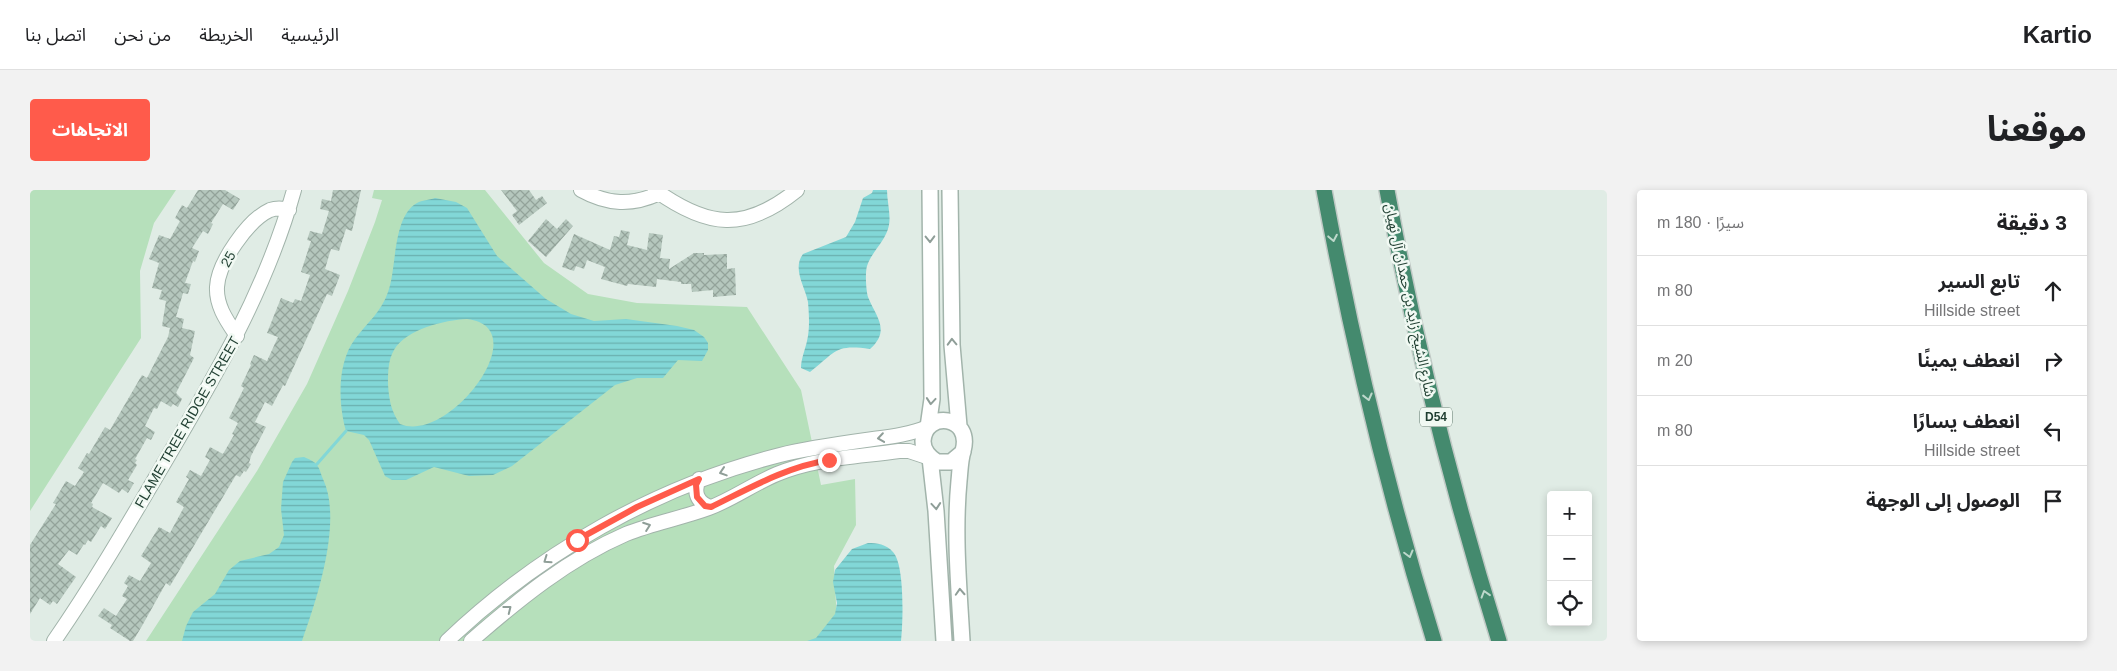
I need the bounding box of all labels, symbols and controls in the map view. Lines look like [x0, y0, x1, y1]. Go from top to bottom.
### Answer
text: Kartio [2023, 21, 2092, 48]
text: اتصل بنا [25, 25, 86, 45]
text: من نحن [114, 25, 171, 45]
text: الخريطة [199, 25, 253, 45]
text: الرئيسية [281, 25, 339, 45]
button: الاتجاهات [30, 99, 150, 161]
text: موقعنا [1987, 109, 2087, 148]
street label: شارع الشيخ زايد بن حمدان آل نهيان [1379, 202, 1438, 399]
text: 3 دقيقة [1997, 211, 2067, 234]
text: سيرًا · 180 m [1657, 214, 1744, 231]
one-way arrow [1327, 233, 1338, 242]
one-way arrow [925, 235, 935, 243]
street label: 25 [217, 248, 239, 270]
text: تابع السير [1938, 271, 2020, 292]
icon: ahead [2039, 277, 2067, 305]
text: 80 m [1657, 282, 1693, 299]
text: Hillside street [1924, 302, 2020, 319]
street label: FLAME TREE RIDGE STREET [131, 333, 243, 510]
one-way arrow [947, 338, 957, 346]
icon: right [2039, 347, 2067, 375]
text: انعطف يمينًا [1918, 350, 2020, 371]
text: 20 m [1657, 352, 1693, 369]
one-way arrow [1362, 392, 1373, 401]
one-way arrow [926, 397, 937, 405]
road number: D54 [1420, 408, 1452, 426]
text: انعطف يسارًا [1913, 411, 2020, 432]
icon: left [2039, 417, 2067, 445]
text: 80 m [1657, 422, 1693, 439]
one-way arrow [877, 432, 885, 443]
text: Hillside street [1924, 442, 2020, 459]
route end [818, 449, 841, 472]
one-way arrow [719, 466, 727, 476]
icon: arrive [2039, 487, 2067, 515]
text: الوصول إلى الوجهة [1866, 490, 2020, 511]
map controls [1547, 491, 1592, 626]
button: + [1547, 491, 1592, 536]
one-way arrow [930, 502, 941, 510]
one-way arrow [642, 522, 650, 532]
route start [566, 529, 589, 552]
button: − [1547, 536, 1592, 581]
one-way arrow [1403, 549, 1413, 557]
one-way arrow [543, 554, 552, 563]
button: locate [1547, 581, 1592, 626]
one-way arrow [954, 588, 965, 596]
one-way arrow [1480, 591, 1490, 599]
one-way arrow [502, 607, 511, 615]

